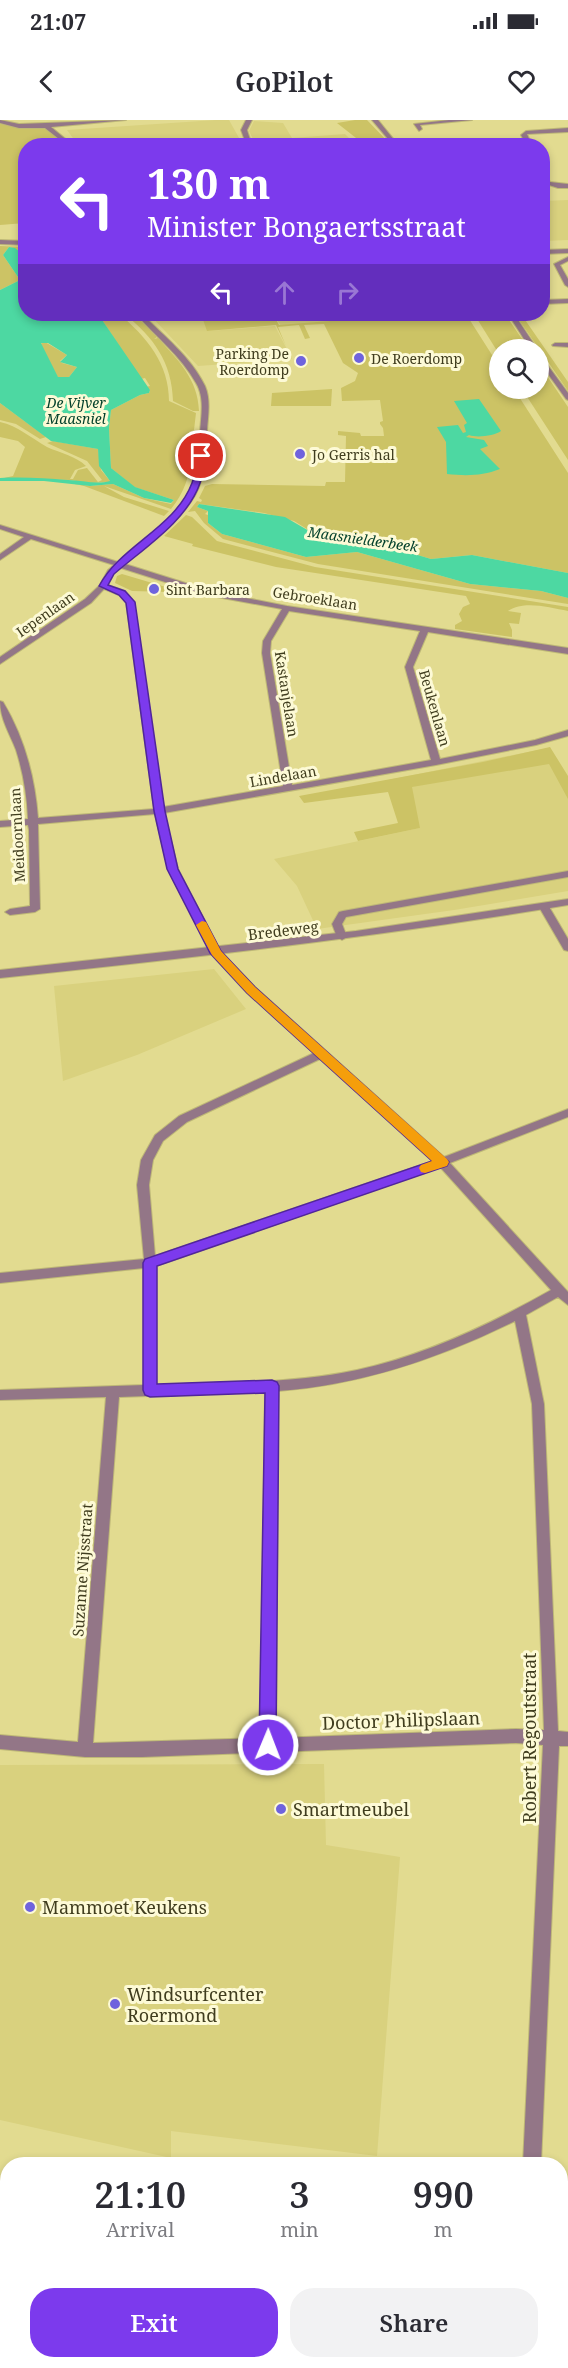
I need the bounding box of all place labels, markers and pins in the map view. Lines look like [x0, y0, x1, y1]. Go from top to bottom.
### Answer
place label: Parking De Roerdomp [216, 344, 289, 379]
place label: De Roerdomp [371, 349, 462, 368]
marker: De Roerdomp [352, 351, 366, 365]
marker: Parking De Roerdomp [294, 354, 308, 368]
pin [175, 430, 226, 481]
place label: Jo Gerris hal [311, 445, 396, 464]
marker: Jo Gerris hal [293, 447, 307, 461]
place label: Sint Barbara [166, 580, 250, 599]
marker: Sint Barbara [147, 582, 161, 596]
place label: Smartmeubel [293, 1797, 410, 1821]
marker: Smartmeubel [274, 1802, 288, 1816]
place label: Mammoet Keukens [42, 1895, 207, 1919]
marker: Mammoet Keukens [23, 1900, 37, 1914]
place label: Windsurfcenter Roermond [127, 1982, 264, 2027]
marker: Windsurfcenter Roermond [108, 1997, 122, 2011]

